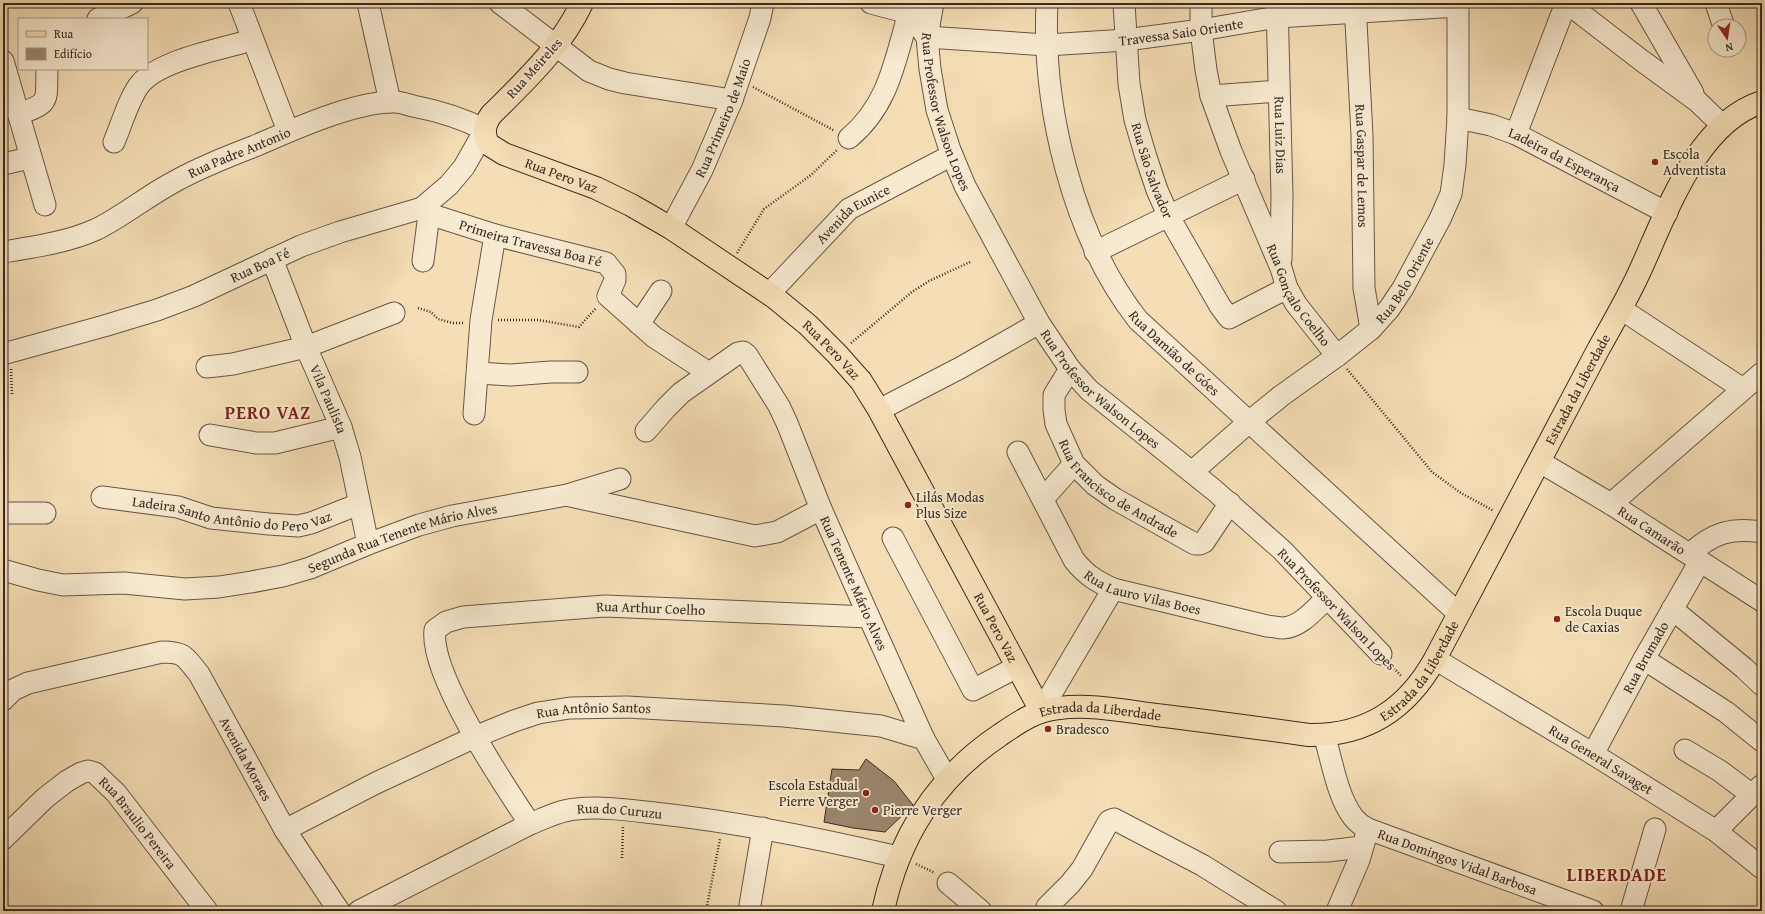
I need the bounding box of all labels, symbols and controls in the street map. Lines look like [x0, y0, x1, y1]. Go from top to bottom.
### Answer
street label: Travessa Saio Oriente [1118, 13, 1245, 50]
legend [18, 18, 148, 70]
north arrow [1707, 18, 1747, 58]
text: Rua [54, 25, 73, 42]
street label: Rua Professor Walson Lopes [916, 31, 976, 194]
street label: Rua Meireles [501, 33, 567, 103]
text: N [1723, 39, 1735, 57]
text: Edifício [54, 45, 92, 62]
street label: Rua Primeiro de Maio [690, 56, 756, 181]
street label: Rua Luiz Dias [1269, 96, 1291, 174]
street label: Rua Gaspar de Lemos [1350, 104, 1373, 228]
street label: Rua São Salvador [1126, 120, 1178, 222]
street label: Rua Padre Antonio [184, 122, 294, 183]
street label: Ladeira da Esperança [1506, 122, 1624, 197]
place label: Escola Adventista [1663, 144, 1726, 180]
street label: Rua Pero Vaz [522, 153, 601, 198]
marker: Escola Adventista [1650, 157, 1660, 167]
street label: Avenida Eunice [811, 179, 894, 248]
street label: Primeira Travessa Boa Fé [457, 214, 604, 272]
street label: Rua Belo Oriente [1371, 233, 1439, 328]
street label: Rua Gonçalo Coelho [1262, 241, 1336, 350]
street label: Rua Boa Fé [227, 242, 293, 287]
street label: Rua Damião de Góes [1124, 306, 1224, 400]
street label: Rua Pero Vaz [798, 315, 865, 384]
street label: Rua Professor Walson Lopes [1036, 325, 1165, 453]
street label: Estrada da Liberdade [1540, 330, 1615, 448]
street label: Vila Paulista [305, 361, 352, 436]
district label: PERO VAZ [225, 399, 311, 426]
street label: Rua Francisco de Andrade [1054, 436, 1182, 543]
place label: Lilás Modas Plus Size [916, 487, 984, 523]
street label: Ladeira Santo Antônio do Pero Vaz [131, 491, 334, 536]
street label: Segunda Rua Tenente Mário Alves [305, 498, 499, 578]
marker: Lilás Modas Plus Size [903, 500, 913, 510]
street label: Rua Camarão [1614, 501, 1690, 559]
street label: Rua Tenente Mário Alves [815, 513, 893, 654]
street label: Rua Professor Walson Lopes [1273, 543, 1401, 675]
street label: Rua Lauro Vilas Boes [1080, 565, 1203, 620]
street label: Rua Pero Vaz [969, 589, 1023, 666]
street label: Rua Arthur Coelho [595, 596, 706, 620]
place label: Escola Duque de Caxias [1565, 601, 1643, 637]
marker: Escola Duque de Caxias [1552, 614, 1562, 624]
street label: Estrada da Liberdade [1376, 617, 1464, 726]
street label: Rua Brumado [1617, 618, 1673, 697]
street label: Rua Antônio Santos [535, 697, 652, 723]
street label: Estrada da Liberdade [1037, 697, 1163, 726]
street label: Avenida Moraes [215, 713, 277, 805]
place label: Bradesco [1056, 719, 1109, 739]
street label: Rua General Savaget [1545, 720, 1657, 799]
marker: Bradesco [1043, 724, 1053, 734]
street label: Rua Braulio Pereira [95, 772, 181, 874]
place label: Escola Estadual Pierre Verger [769, 775, 858, 811]
marker: Escola Estadual Pierre Verger [861, 788, 871, 798]
street label: Rua do Curuzu [576, 798, 664, 824]
place label: Pierre Verger [883, 800, 962, 820]
marker: Pierre Verger [870, 805, 880, 815]
street label: Rua Domingos Vidal Barbosa [1375, 823, 1540, 900]
district label: LIBERDADE [1567, 861, 1667, 888]

